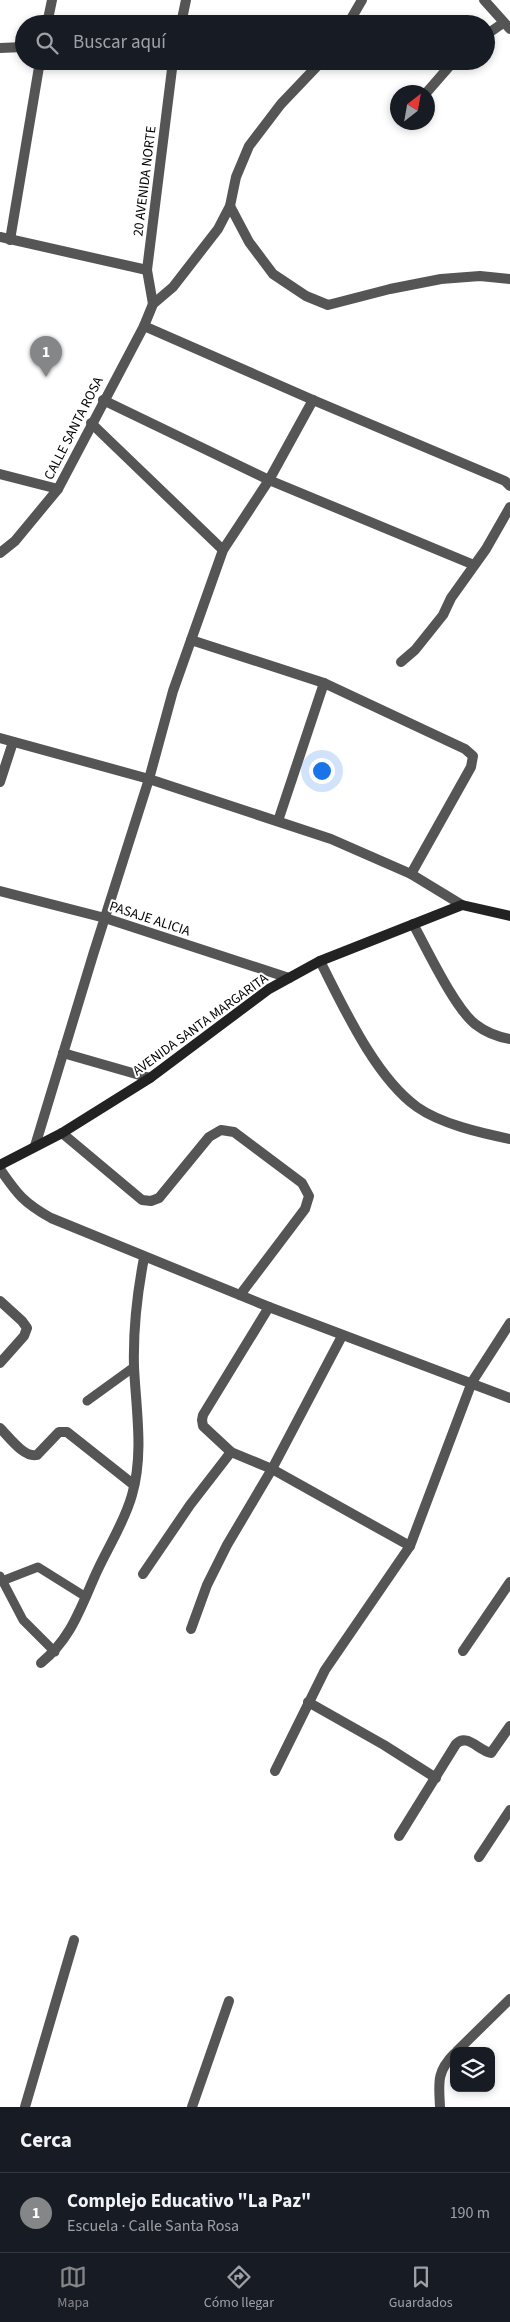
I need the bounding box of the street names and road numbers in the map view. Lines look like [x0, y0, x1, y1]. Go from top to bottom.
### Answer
street label: 20 AVENIDA NORTE [128, 125, 162, 238]
street label: CALLE SANTA ROSA [39, 373, 109, 483]
street label: PASAJE ALICIA [107, 896, 193, 942]
street label: AVENIDA SANTA MARGARITA [129, 969, 273, 1081]

